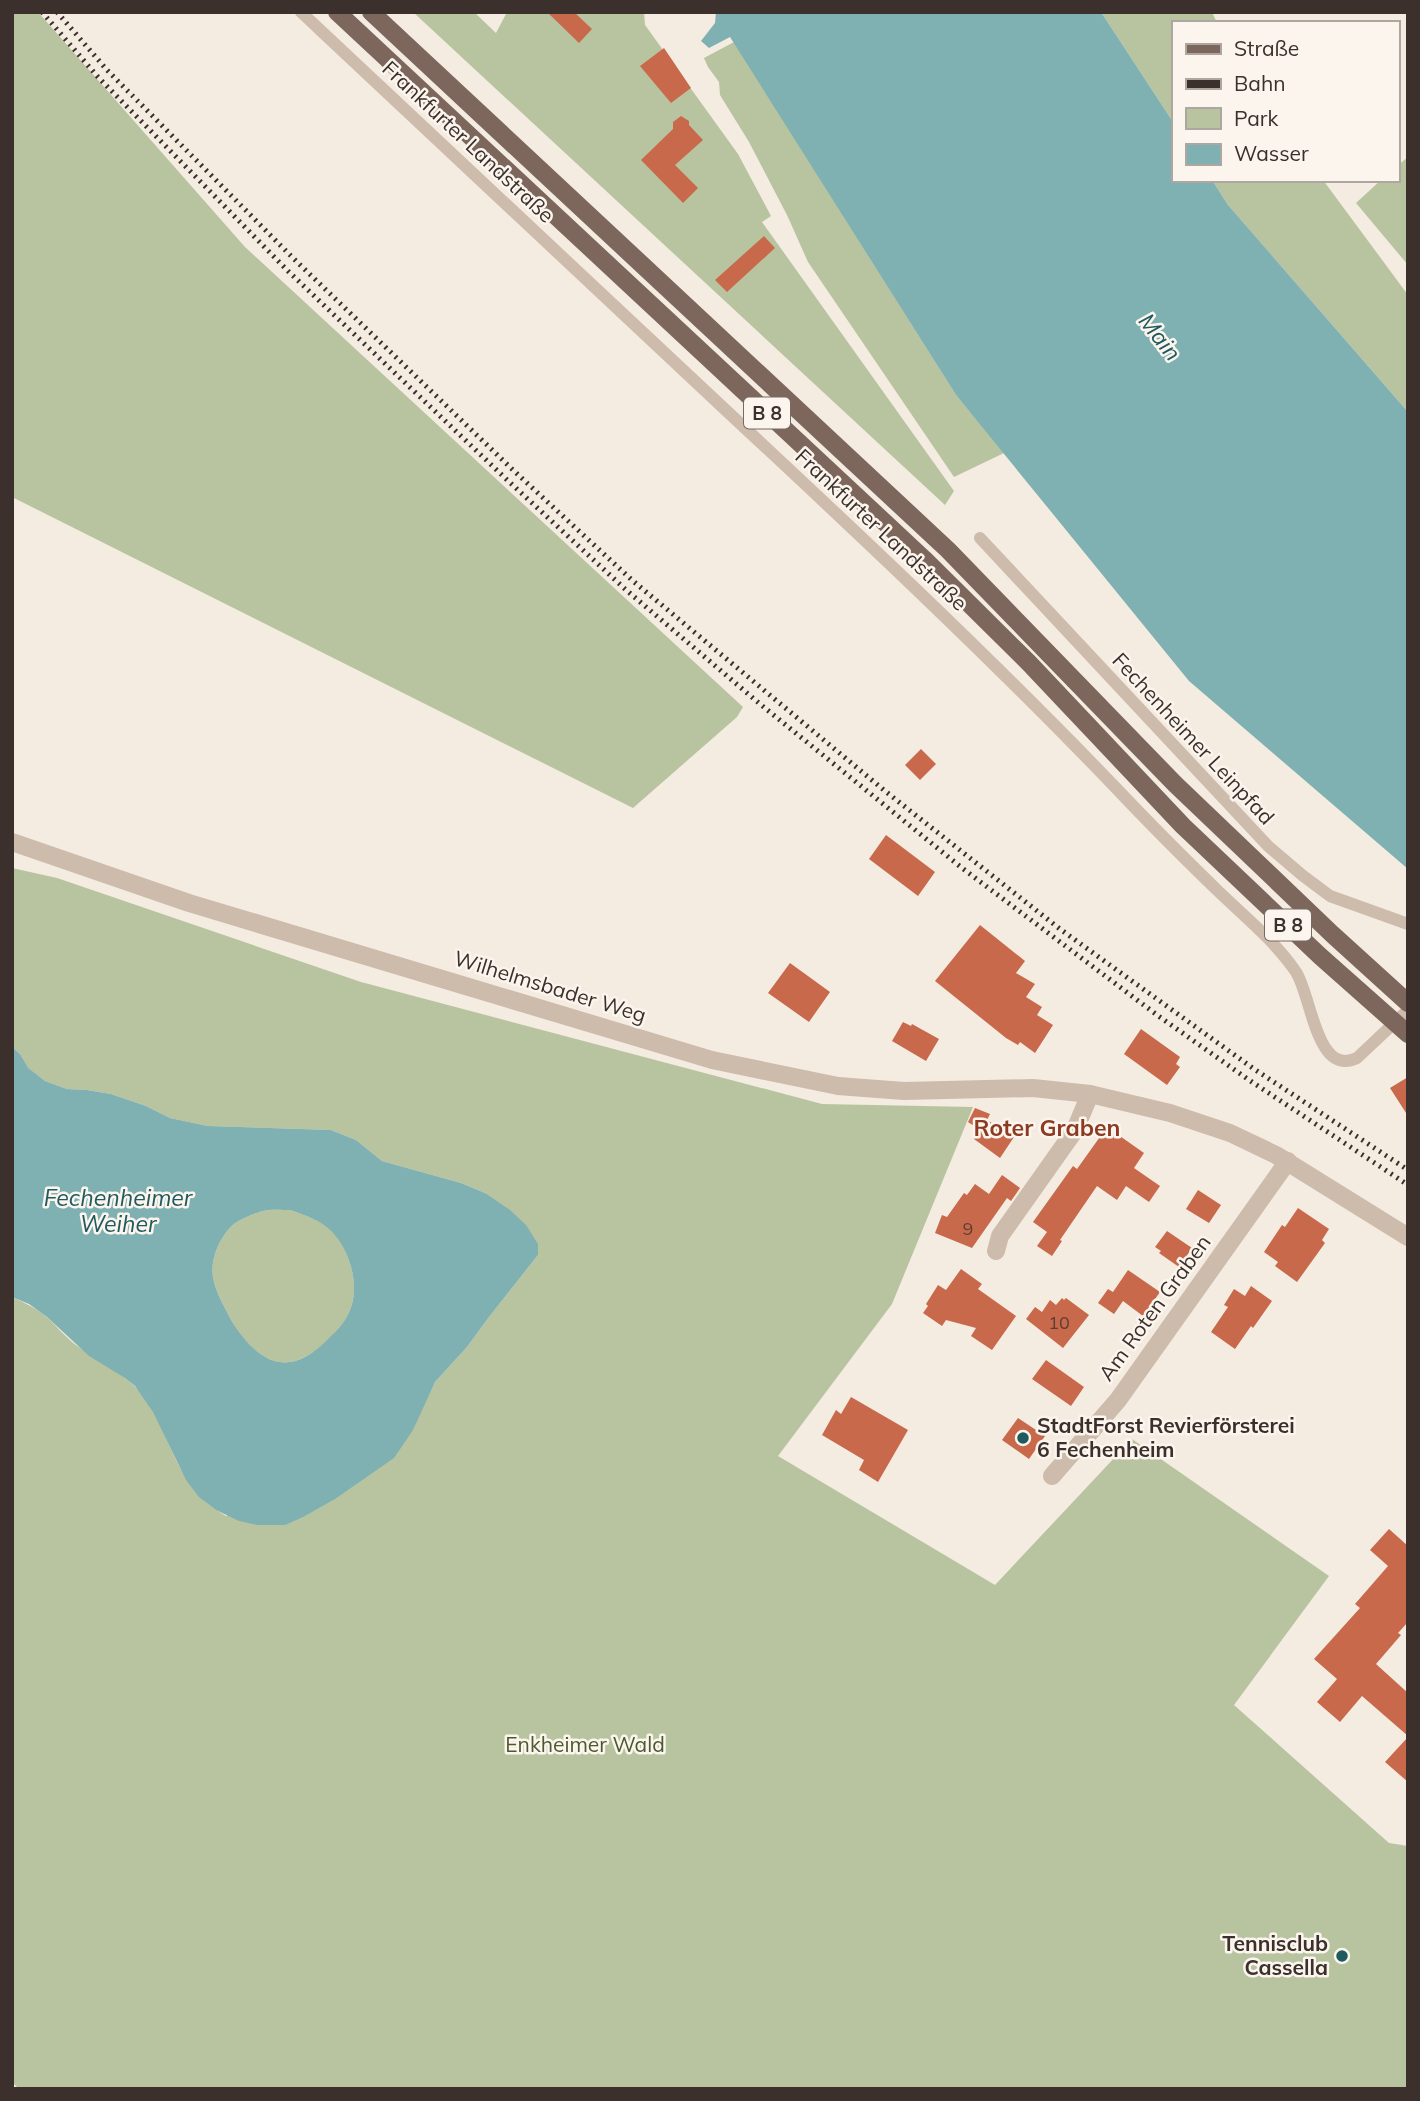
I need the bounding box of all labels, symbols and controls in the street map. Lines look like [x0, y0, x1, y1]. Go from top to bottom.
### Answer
legend [1172, 21, 1399, 182]
text: Straße [1234, 35, 1299, 61]
street label: Frankfurter Landstraße [377, 55, 560, 228]
text: Bahn [1234, 70, 1286, 96]
text: Park [1234, 105, 1278, 131]
text: Wasser [1234, 140, 1309, 166]
water label: Main [1133, 307, 1188, 366]
road number: B 8 [744, 398, 790, 428]
street label: Frankfurter Landstraße [790, 443, 973, 616]
street label: Fechenheimer Leinpfad [1107, 647, 1280, 830]
road number: B 8 [1265, 909, 1311, 940]
street label: Wilhelmsbader Weg [451, 944, 649, 1028]
district label: Roter Graben [974, 1113, 1120, 1142]
water label: Fechenheimer Weiher [44, 1183, 194, 1238]
house number: 9 [963, 1217, 973, 1240]
street label: Am Roten Graben [1093, 1229, 1216, 1385]
house number: 10 [1048, 1311, 1070, 1334]
place label: StadtForst Revierförsterei 6 Fechenheim [1037, 1412, 1295, 1462]
marker: StadtForst Revierförsterei 6 Fechenheim [1015, 1430, 1031, 1446]
park label: Enkheimer Wald [505, 1731, 665, 1757]
place label: Tennisclub Cassella [1222, 1930, 1328, 1980]
marker: Tennisclub Cassella [1334, 1948, 1350, 1964]

